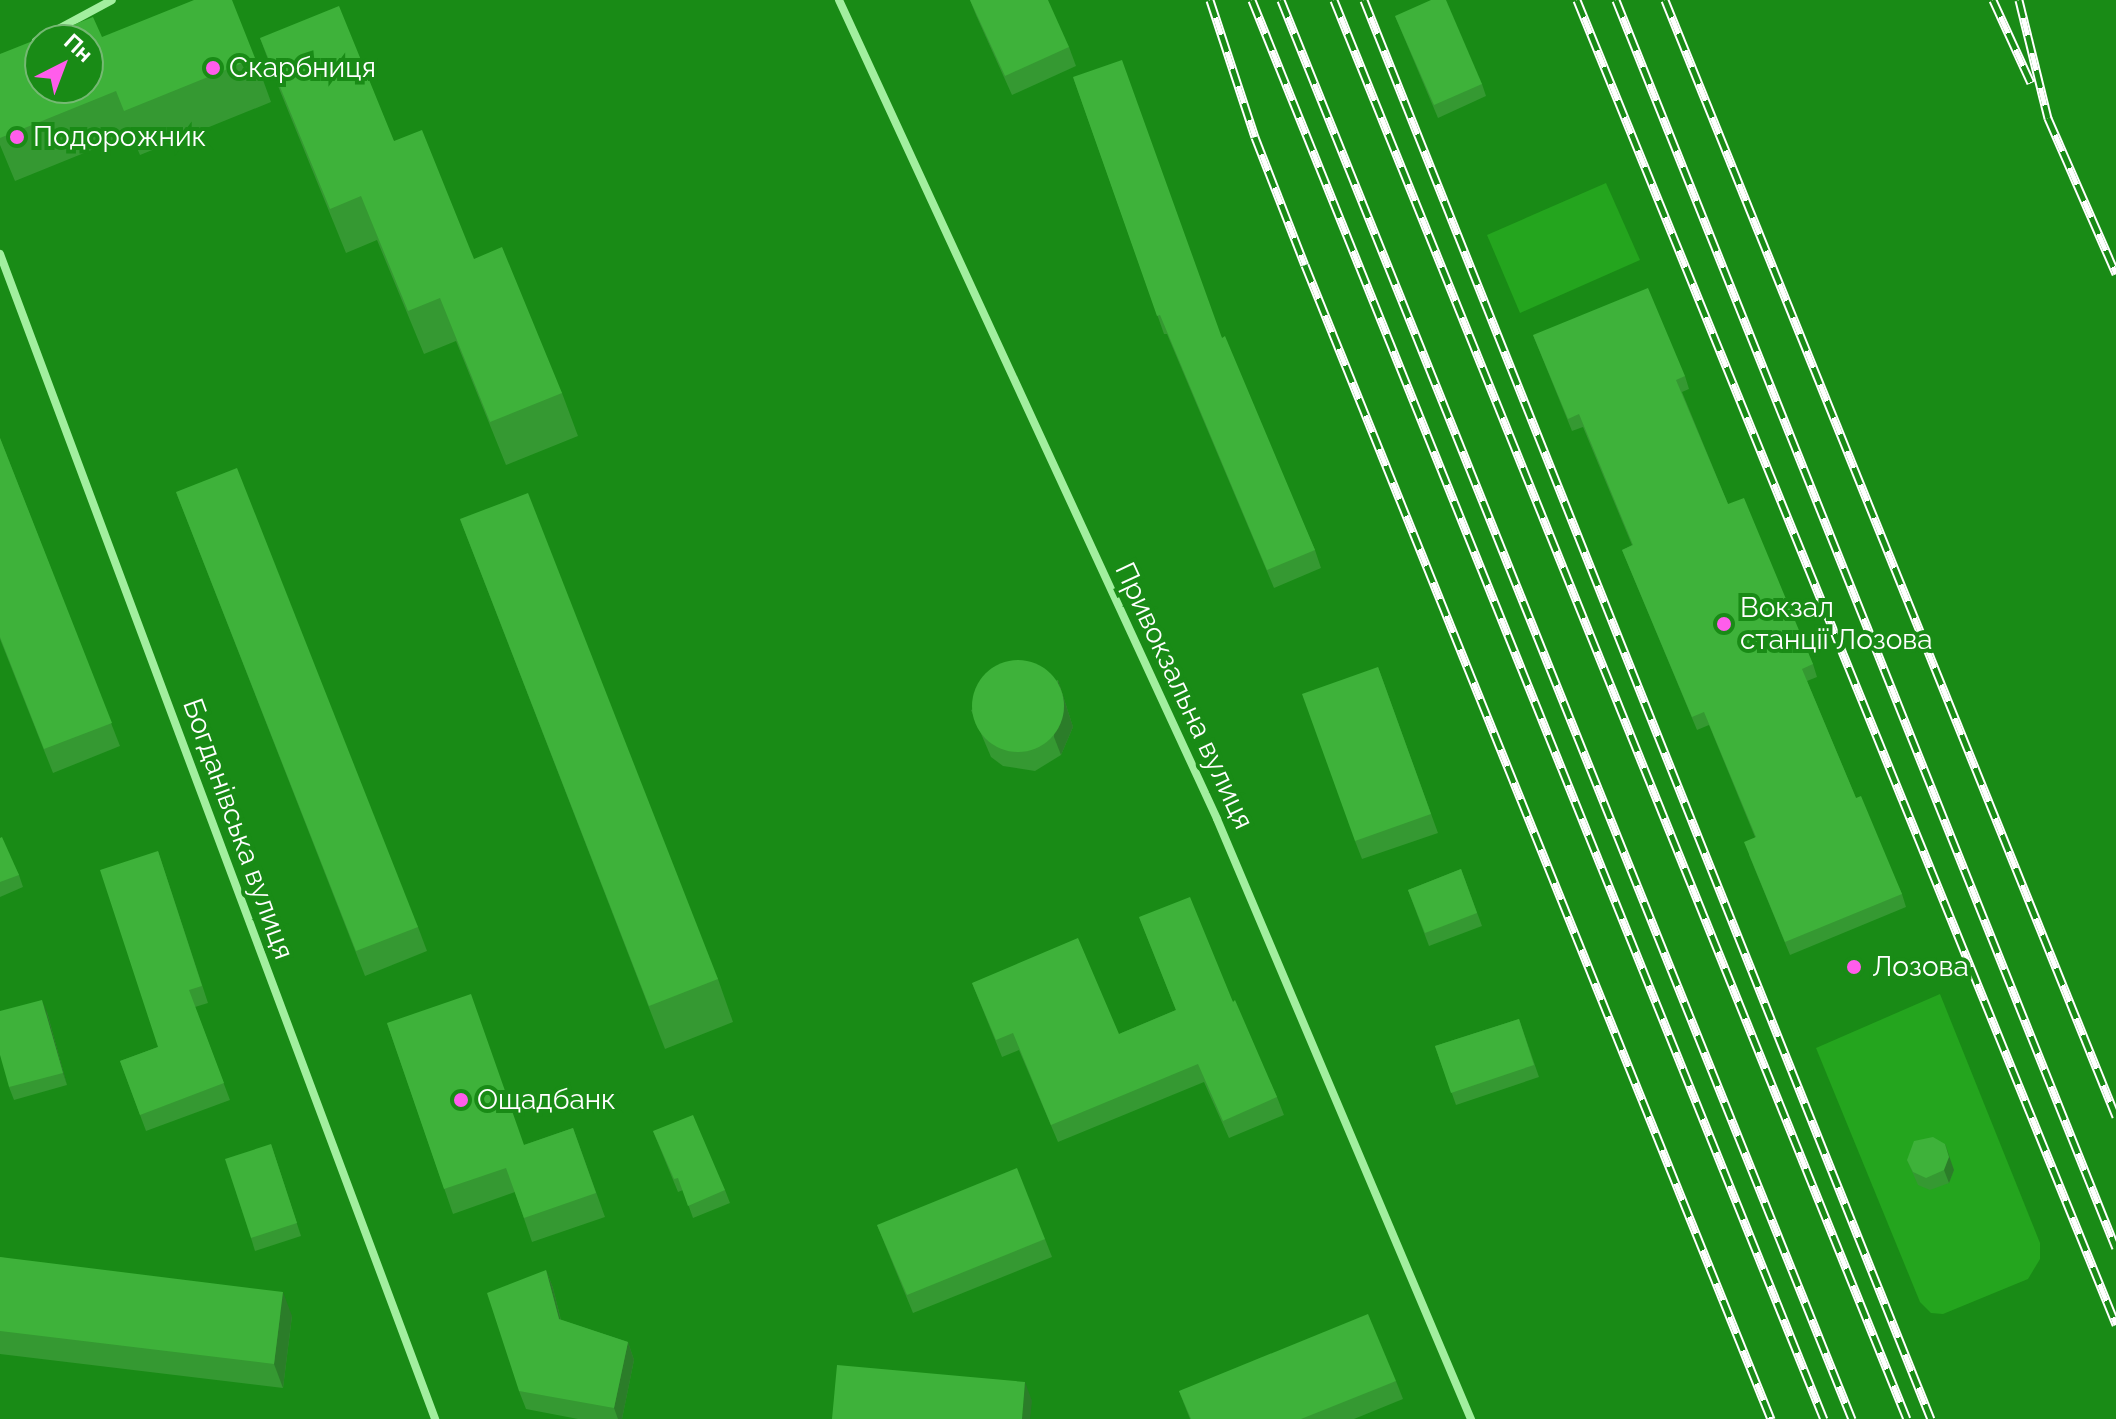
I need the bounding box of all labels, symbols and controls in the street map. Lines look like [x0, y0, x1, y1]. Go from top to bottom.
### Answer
north arrow [24, 24, 104, 104]
text: Пн [59, 28, 98, 67]
place label: Скарбниця [229, 51, 376, 85]
marker: Скарбниця [204, 59, 222, 77]
place label: Подорожник [33, 120, 206, 154]
marker: Подорожник [8, 128, 26, 146]
street label: Привокзальна вулиця [1107, 557, 1261, 835]
place label: Вокзал станції Лозова [1740, 591, 1933, 657]
marker: Вокзал станції Лозова [1715, 615, 1733, 633]
street label: Богданівська вулиця [175, 694, 301, 964]
place label: Лозова [1872, 950, 1969, 984]
marker: Лозова [1843, 956, 1865, 978]
place label: Ощадбанк [477, 1083, 616, 1117]
marker: Ощадбанк [452, 1091, 470, 1109]

